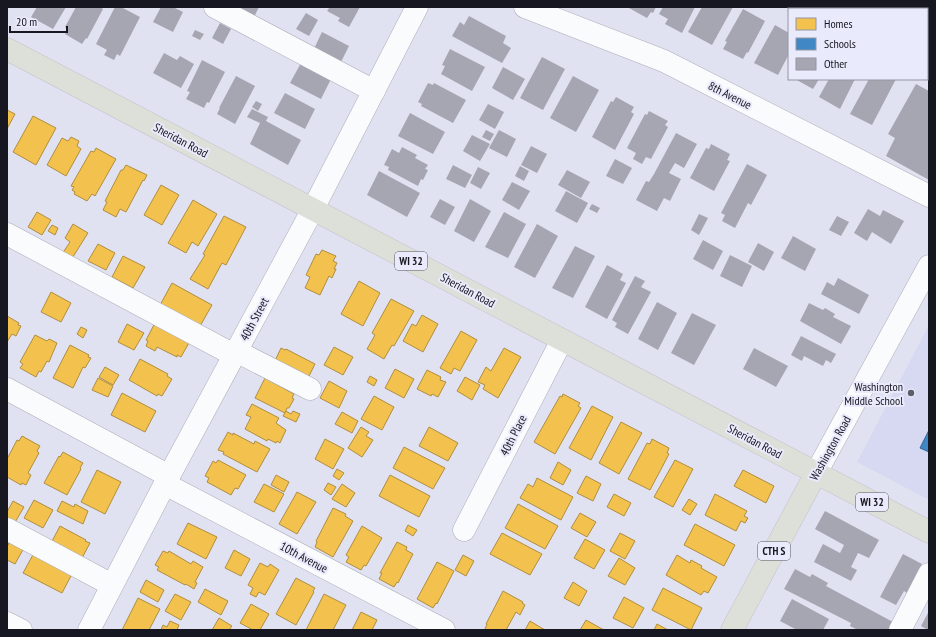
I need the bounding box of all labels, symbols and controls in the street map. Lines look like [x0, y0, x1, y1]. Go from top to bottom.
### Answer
scale bar [10, 8, 67, 34]
legend [788, 8, 928, 80]
text: 20 m [16, 14, 37, 29]
text: Homes [824, 16, 852, 31]
text: Schools [824, 36, 856, 51]
text: Other [824, 56, 848, 71]
street label: 8th Avenue [706, 78, 754, 112]
street label: Sheridan Road [151, 119, 211, 161]
road number: WI 32 [395, 252, 427, 270]
street label: Sheridan Road [438, 269, 498, 311]
street label: 40th Street [236, 294, 272, 343]
place label: Washington Middle School [844, 379, 903, 408]
marker: Washington Middle School [906, 388, 916, 398]
street label: 40th Place [496, 412, 530, 458]
street label: Washington Road [806, 413, 854, 483]
street label: Sheridan Road [725, 420, 785, 462]
road number: WI 32 [856, 493, 888, 511]
street label: 10th Avenue [278, 538, 330, 576]
road number: CTH S [758, 542, 790, 560]

